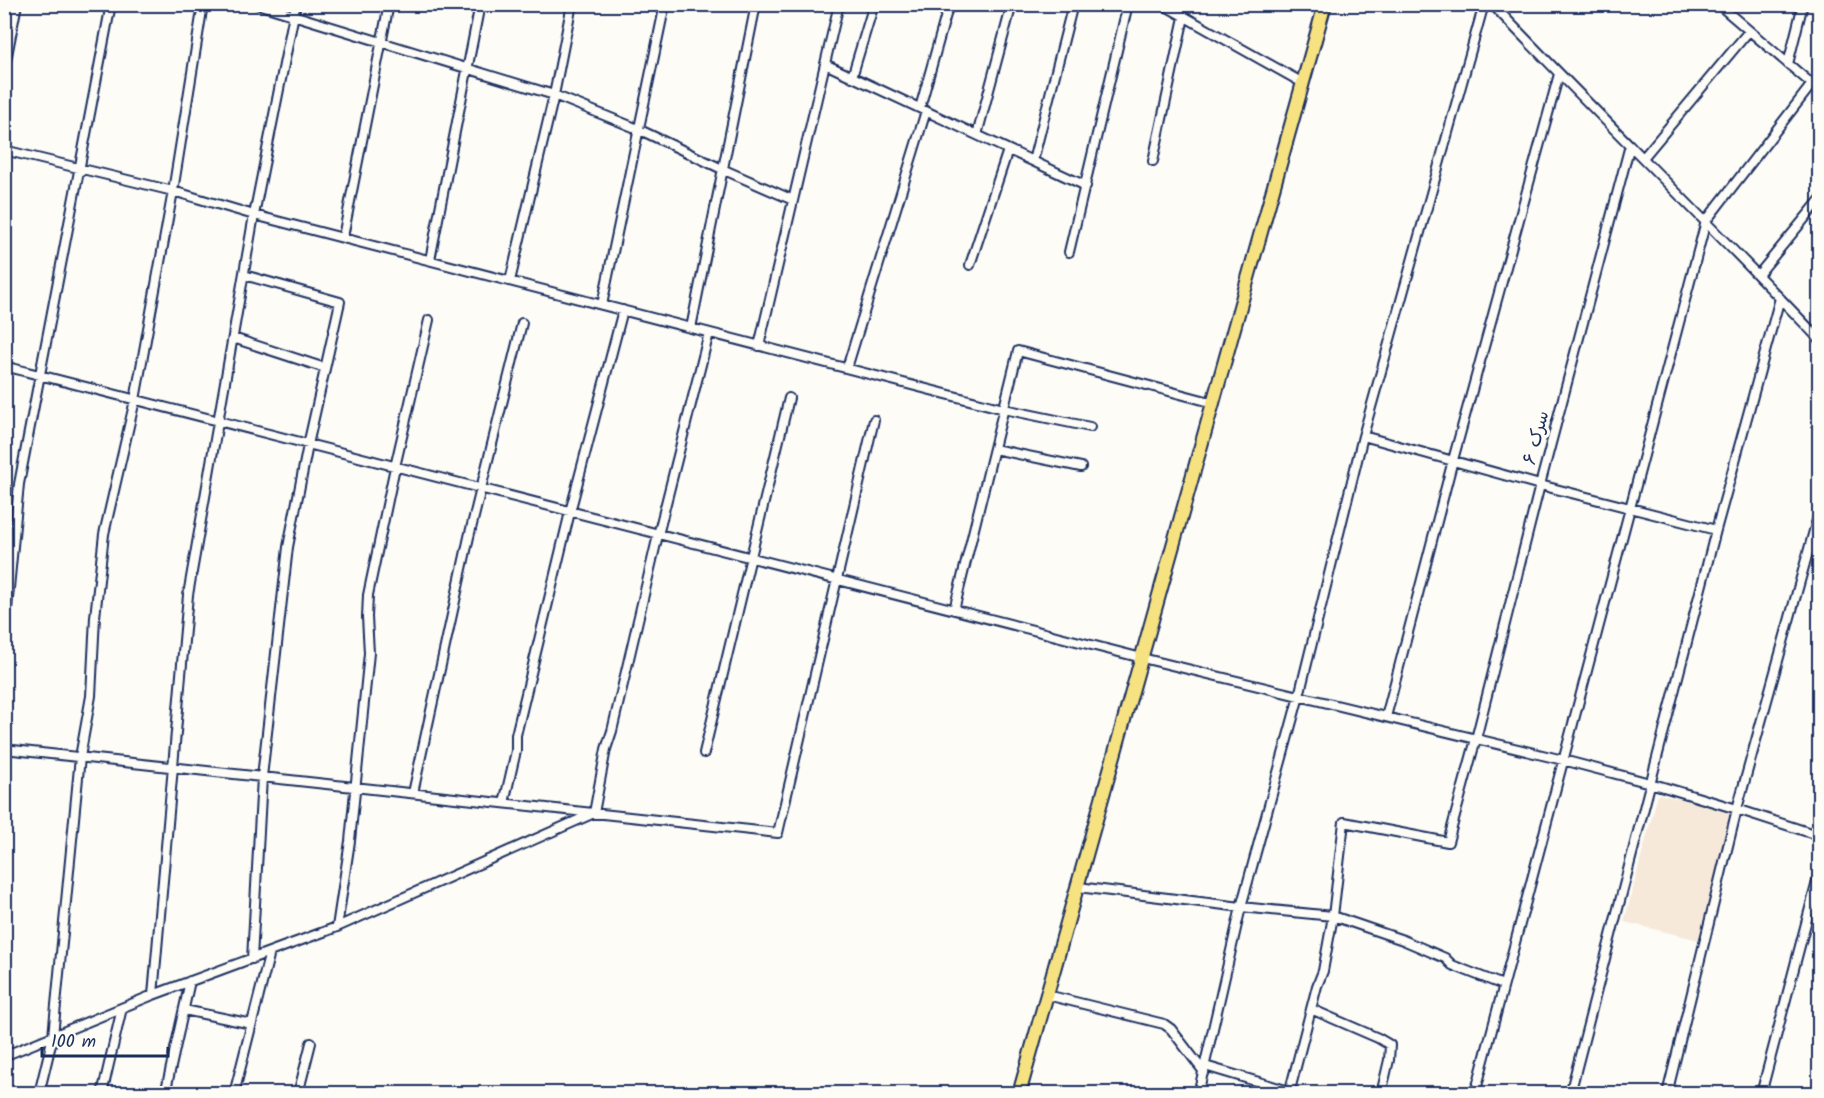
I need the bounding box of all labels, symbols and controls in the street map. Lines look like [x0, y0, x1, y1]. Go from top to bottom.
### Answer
street label: سرک ۶ [1516, 408, 1558, 468]
scale bar [42, 1020, 168, 1058]
text: 100 m [51, 1028, 96, 1057]

